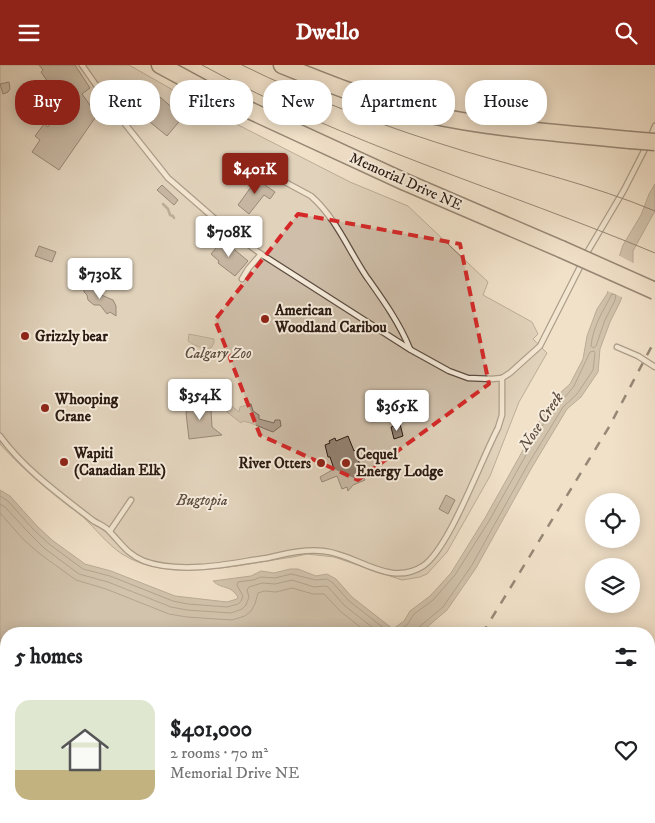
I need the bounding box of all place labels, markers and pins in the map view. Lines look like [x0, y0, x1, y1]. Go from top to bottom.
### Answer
pin: $401K [220, 153, 290, 195]
pin: $708K [194, 215, 264, 258]
pin: $730K [65, 257, 135, 300]
place label: American Woodland Caribou [274, 301, 388, 337]
marker: American Woodland Caribou [259, 313, 271, 325]
place label: Grizzly bear [35, 327, 108, 346]
marker: Grizzly bear [19, 330, 31, 342]
pin: $354K [165, 379, 235, 421]
pin: $365K [362, 389, 432, 432]
place label: Whooping Crane [54, 390, 119, 426]
marker: Whooping Crane [39, 402, 51, 414]
place label: Wapiti (Canadian Elk) [73, 444, 166, 480]
place label: Cequel Energy Lodge [356, 445, 444, 481]
place label: River Otters [239, 454, 311, 473]
marker: Wapiti (Canadian Elk) [58, 456, 70, 468]
marker: River Otters [315, 457, 327, 469]
marker: Cequel Energy Lodge [340, 457, 352, 469]

